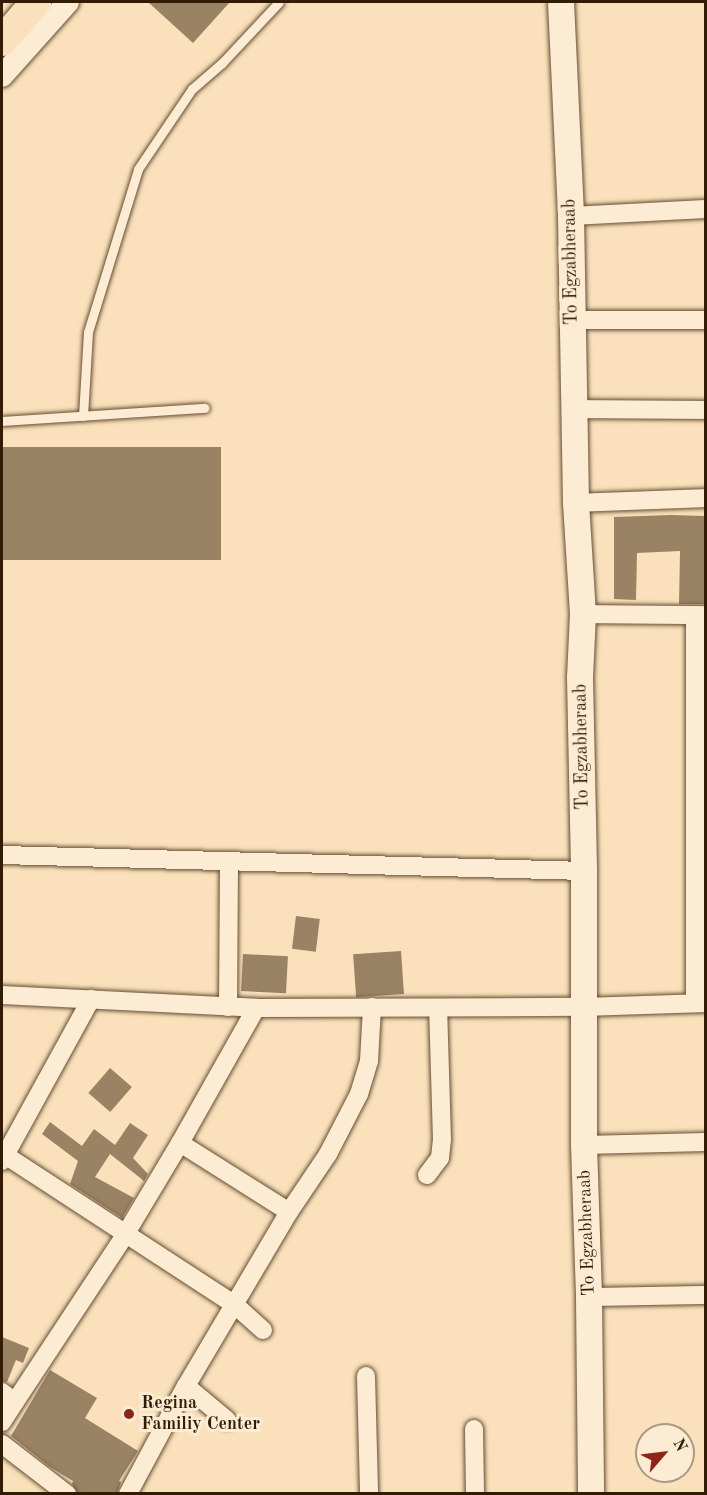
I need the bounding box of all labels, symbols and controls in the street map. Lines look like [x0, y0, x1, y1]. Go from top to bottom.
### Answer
street label: To Egzabheraab [559, 199, 583, 325]
street label: To Egzabheraab [570, 684, 594, 810]
street label: To Egzabheraab [574, 1170, 600, 1296]
place label: Regina Familiy Center [141, 1393, 260, 1436]
marker: Regina Familiy Center [122, 1407, 136, 1421]
north arrow [635, 1423, 695, 1483]
text: N [669, 1436, 689, 1455]

